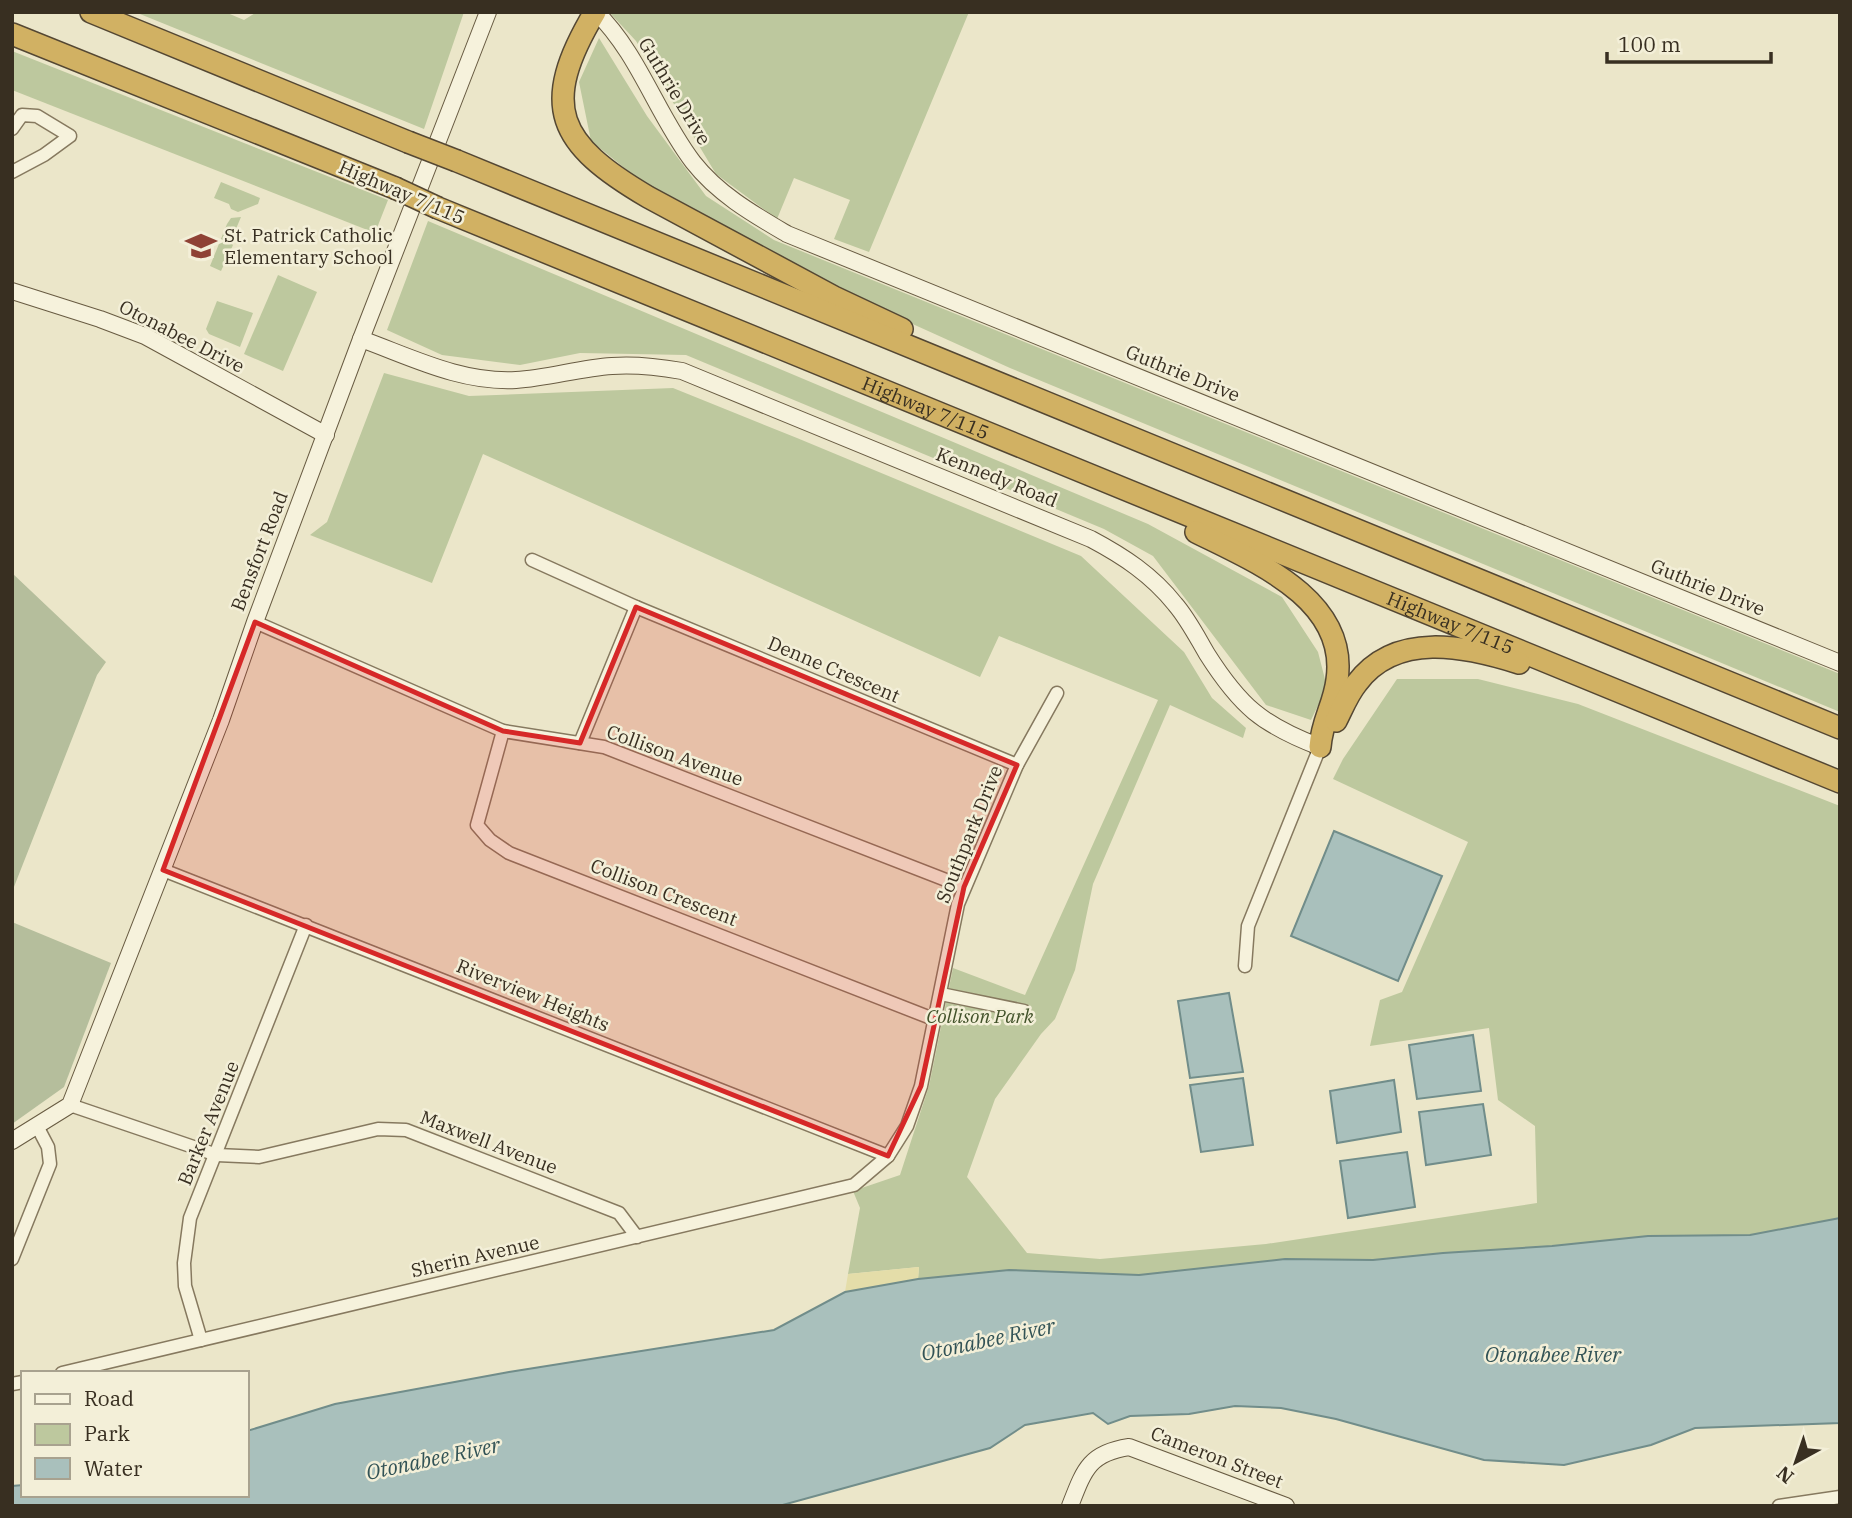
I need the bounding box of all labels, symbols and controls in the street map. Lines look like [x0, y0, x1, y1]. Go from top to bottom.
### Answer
scale bar [1607, 21, 1772, 65]
text: 100 m [1618, 30, 1681, 58]
street label: Guthrie Drive [634, 33, 716, 149]
street label: Highway 7/115 [335, 155, 469, 229]
place label: St. Patrick Catholic Elementary School [224, 223, 394, 269]
school or university icon: St. Patrick Catholic Elementary School [184, 229, 218, 263]
street label: Otonabee Drive [115, 294, 249, 378]
street label: Guthrie Drive [1122, 339, 1244, 407]
street label: Highway 7/115 [859, 371, 993, 444]
street label: Kennedy Road [933, 442, 1061, 512]
street label: Bensfort Road [225, 488, 293, 614]
street label: Guthrie Drive [1647, 553, 1769, 621]
street label: Highway 7/115 [1383, 586, 1517, 659]
street label: Denne Crescent [764, 630, 904, 708]
street label: Collison Avenue [603, 719, 747, 791]
street label: Southpark Drive [930, 762, 1008, 906]
street label: Collison Crescent [587, 853, 741, 931]
street label: Riverview Heights [453, 953, 613, 1037]
park label: Collison Park [926, 1004, 1035, 1028]
street label: Barker Avenue [172, 1057, 244, 1189]
street label: Maxwell Avenue [417, 1105, 561, 1179]
street label: Sherin Avenue [409, 1230, 541, 1282]
water label: Otonabee River [918, 1311, 1058, 1367]
water label: Otonabee River [1485, 1340, 1622, 1368]
legend [21, 1371, 248, 1497]
text: Road [84, 1384, 134, 1412]
text: Park [84, 1419, 131, 1447]
street label: Cameron Street [1147, 1421, 1287, 1493]
north arrow [1761, 1427, 1831, 1497]
water label: Otonabee River [363, 1430, 503, 1486]
text: Water [84, 1454, 143, 1482]
text: N [1772, 1461, 1799, 1489]

